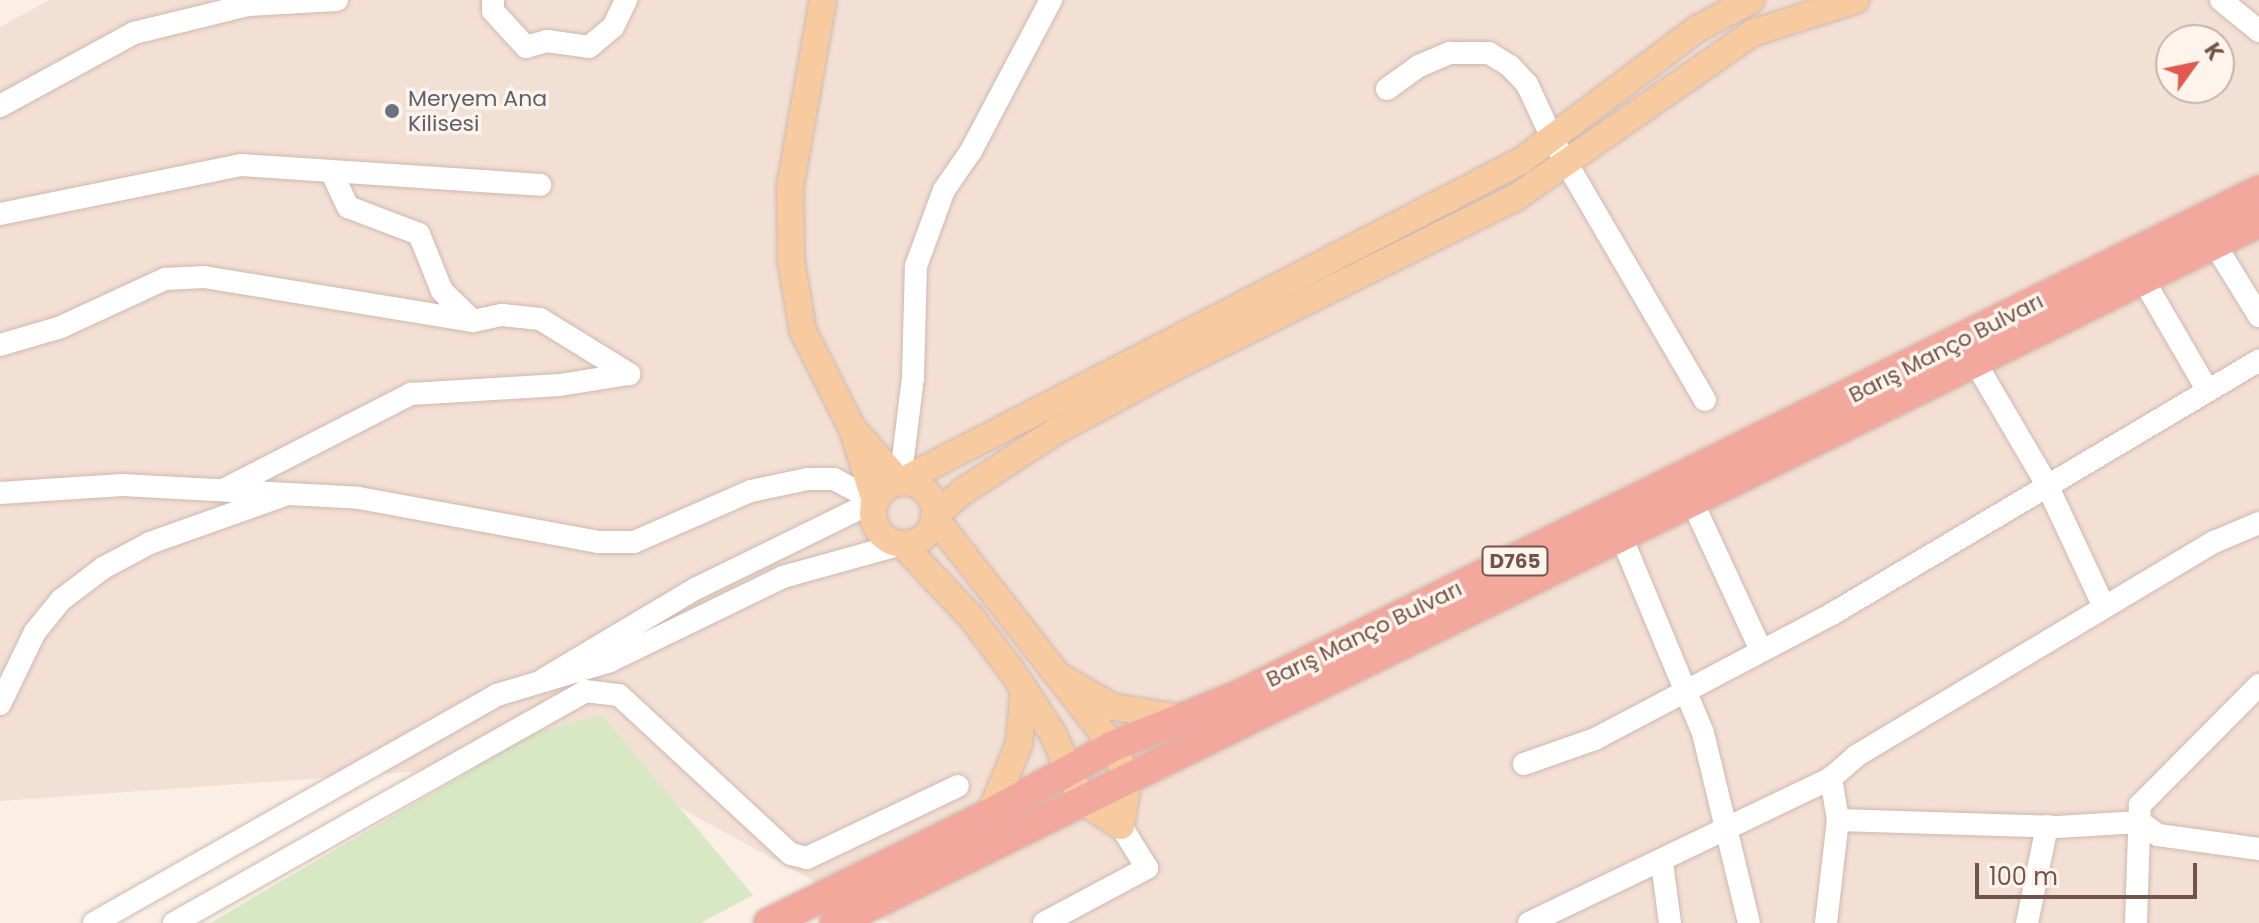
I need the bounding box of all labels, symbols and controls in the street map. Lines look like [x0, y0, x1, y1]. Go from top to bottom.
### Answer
north arrow [2155, 24, 2235, 104]
text: K [2197, 37, 2231, 67]
place label: Meryem Ana Kilisesi [408, 85, 547, 136]
marker: Meryem Ana Kilisesi [383, 102, 401, 120]
street label: Barış Manço Bulvarı [1845, 288, 2047, 408]
road number: D765 [1481, 545, 1549, 577]
street label: Barış Manço Bulvarı [1262, 575, 1466, 693]
scale bar [1979, 847, 2201, 897]
text: 100 m [1989, 860, 2058, 893]

